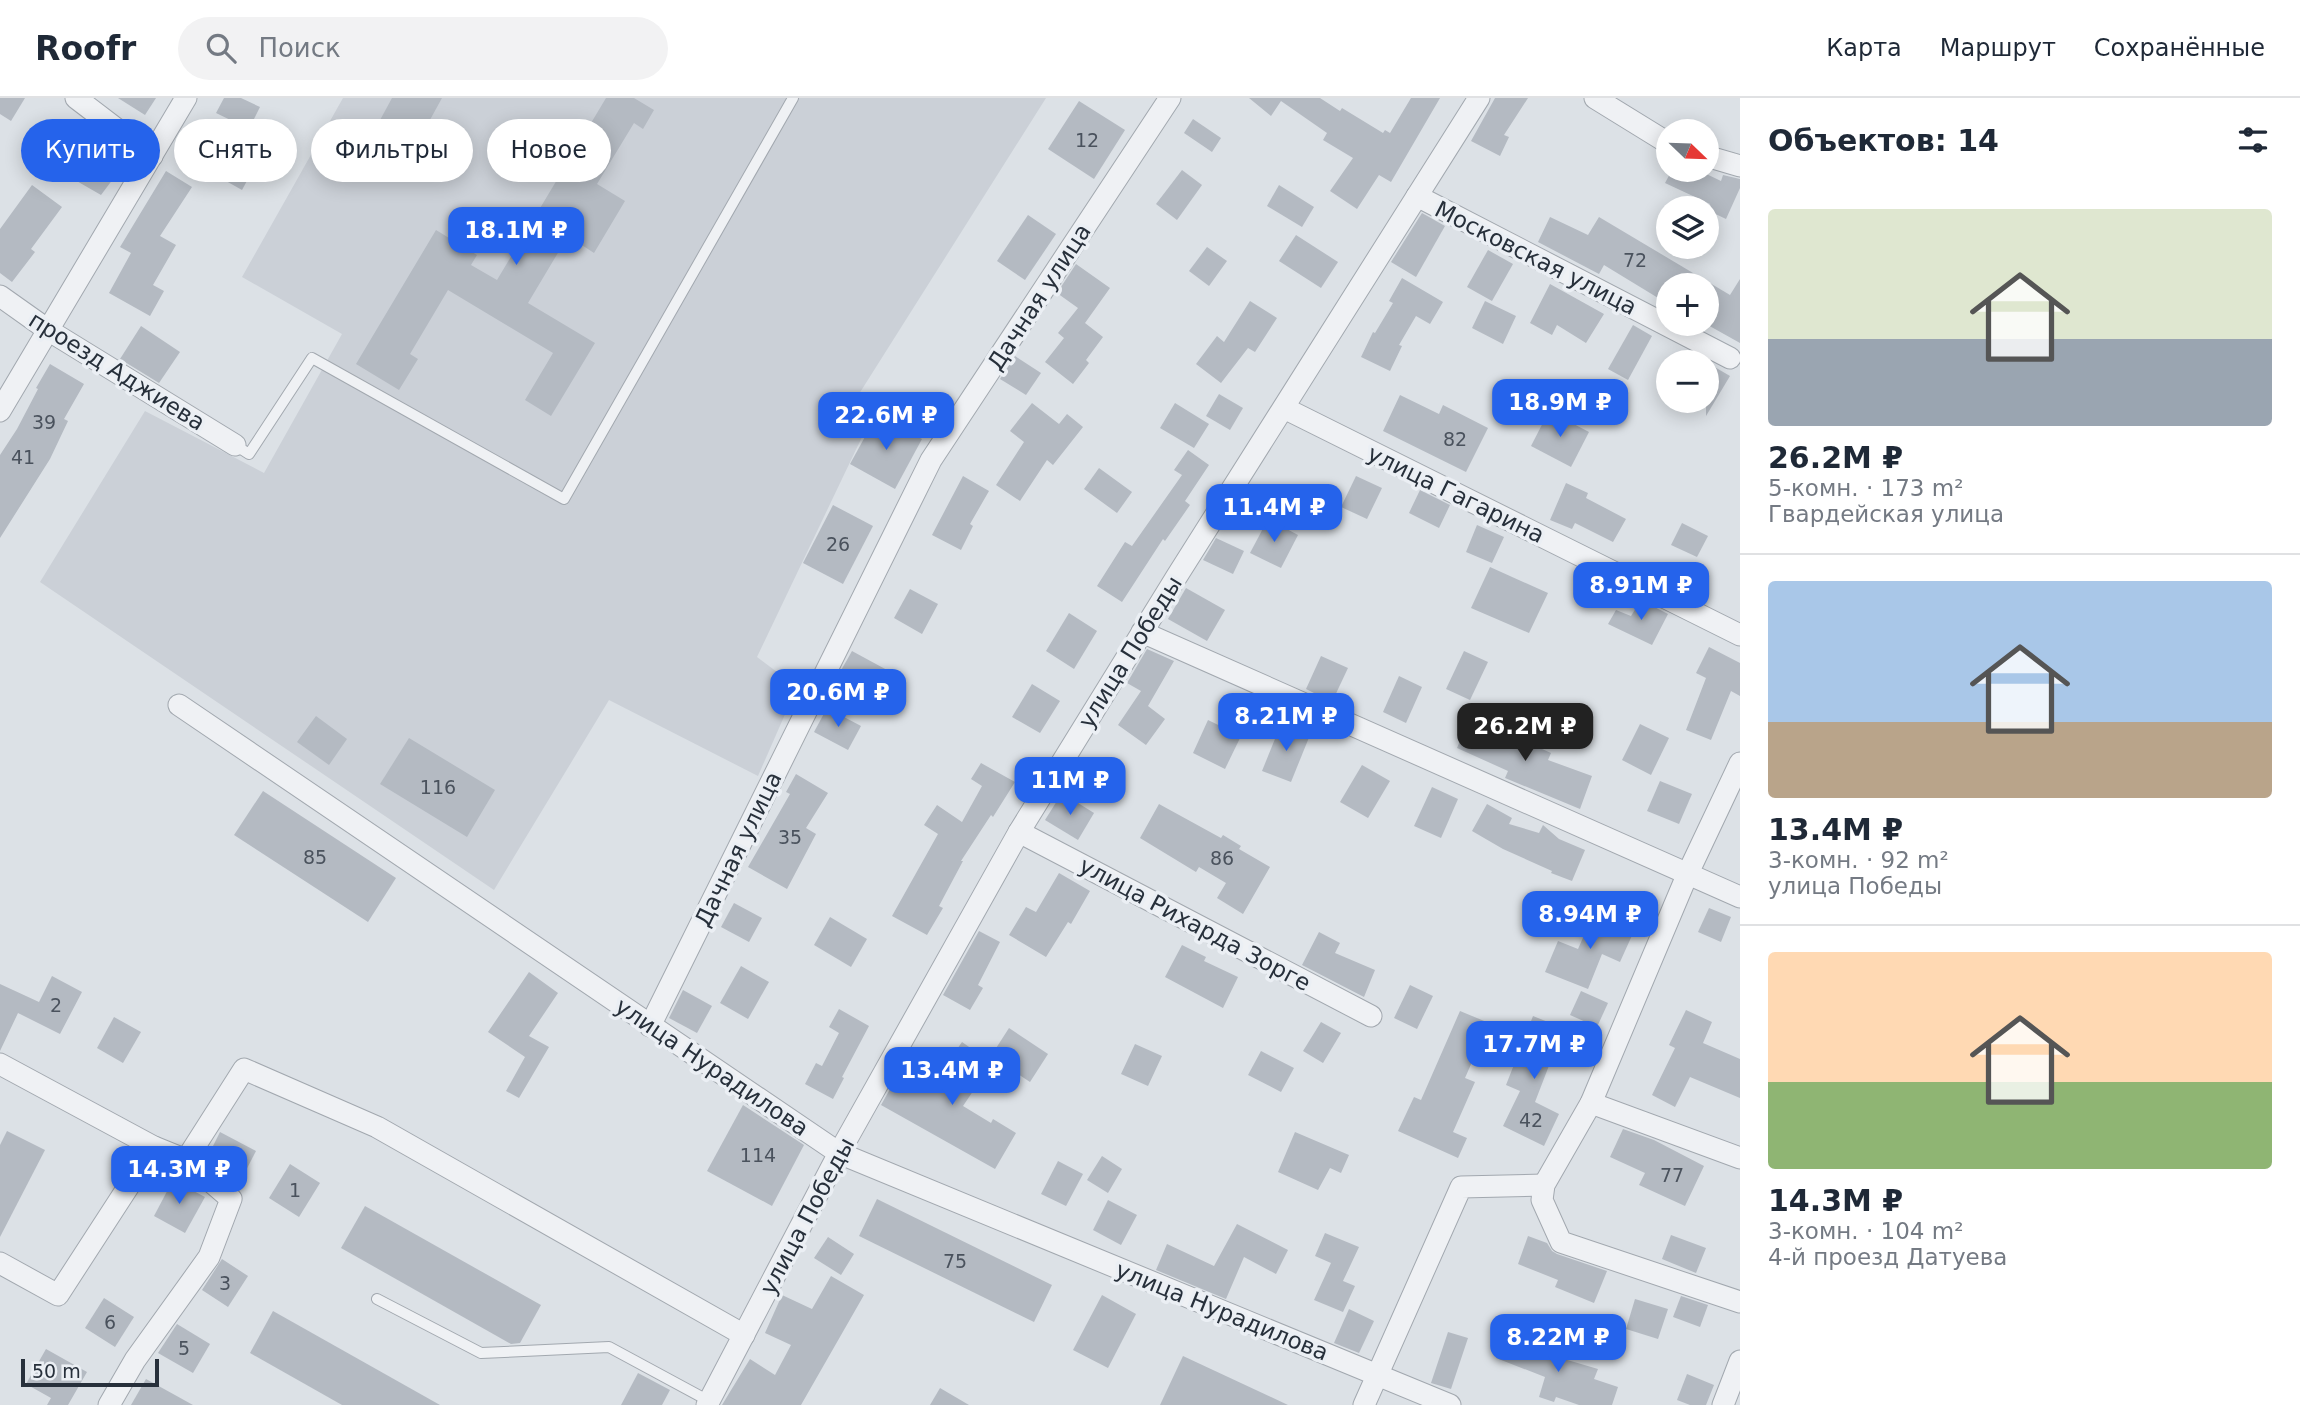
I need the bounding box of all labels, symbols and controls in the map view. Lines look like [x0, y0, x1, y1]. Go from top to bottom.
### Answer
search box [178, 17, 668, 80]
text: Roofr [35, 29, 136, 68]
icon: search [202, 29, 240, 67]
text: Поиск [258, 33, 341, 63]
text: Карта [1826, 34, 1902, 62]
text: Маршрут [1940, 34, 2056, 62]
text: Сохранённые [2094, 34, 2265, 62]
chip: Купить [21, 119, 160, 182]
chip: Снять [174, 119, 297, 182]
chip: Фильтры [311, 119, 473, 182]
chip: Новое [487, 119, 611, 182]
north arrow [1656, 119, 1718, 182]
map controls [1656, 119, 1719, 413]
icon: filters [2234, 121, 2272, 159]
text: Объектов: 14 [1768, 123, 1999, 158]
house number: 12 [1075, 129, 1099, 151]
street label: Московская улица [1431, 196, 1641, 320]
button: layers [1656, 196, 1719, 259]
pin: 18.1M ₽ [451, 208, 581, 267]
text: 18.1M ₽ [464, 217, 568, 243]
street label: Дачная улица [982, 219, 1096, 375]
house number: 72 [1623, 249, 1647, 271]
icon: home [1957, 254, 2083, 380]
button: + [1656, 273, 1719, 336]
street label: проезд Аджиева [24, 306, 210, 436]
button: − [1656, 350, 1719, 413]
pin: 18.9M ₽ [1495, 380, 1625, 439]
text: 18.9M ₽ [1508, 389, 1612, 415]
pin: 22.6M ₽ [821, 392, 951, 452]
text: 22.6M ₽ [834, 402, 938, 428]
house number: 39 [32, 411, 56, 433]
house number: 82 [1443, 428, 1467, 450]
street label: улица Гагарина [1363, 440, 1549, 548]
text: 26.2M ₽ [1768, 440, 1903, 475]
house number: 41 [11, 446, 35, 468]
text: 5-комн. · 173 m² [1768, 475, 1963, 501]
pin: 11.4M ₽ [1209, 484, 1339, 544]
text: 11.4M ₽ [1222, 494, 1326, 520]
text: Гвардейская улица [1768, 501, 2004, 527]
house number: 26 [826, 533, 850, 555]
pin: 8.91M ₽ [1576, 562, 1706, 622]
street label: улица Победы [1073, 571, 1187, 733]
text: 8.91M ₽ [1589, 572, 1693, 598]
icon: home [1957, 626, 2083, 752]
pin: 20.6M ₽ [773, 670, 903, 729]
text: 20.6M ₽ [786, 679, 890, 705]
pin: 8.21M ₽ [1221, 694, 1351, 753]
text: 8.21M ₽ [1234, 703, 1338, 729]
pin: 26.2M ₽ [1460, 704, 1590, 763]
text: 26.2M ₽ [1473, 713, 1577, 739]
pin: 11M ₽ [1021, 758, 1119, 817]
street label: Дачная улица [689, 767, 787, 931]
text: 11M ₽ [1031, 767, 1109, 793]
house number: 116 [420, 776, 456, 798]
text: 13.4M ₽ [1768, 812, 1903, 847]
house number: 35 [778, 826, 802, 848]
house number: 85 [303, 846, 327, 868]
house number: 86 [1210, 847, 1234, 869]
text: 3-комн. · 92 m² [1768, 847, 1949, 873]
street label: улица Рихарда Зорге [1075, 852, 1315, 996]
text: улица Победы [1768, 873, 1942, 899]
pin: 8.94M ₽ [1525, 892, 1655, 951]
text: 8.94M ₽ [1538, 901, 1642, 927]
street label: улица Нурадилова [611, 993, 813, 1141]
house number: 2 [50, 994, 62, 1016]
icon: home [1957, 997, 2083, 1123]
pin: 17.7M ₽ [1469, 1021, 1599, 1081]
text: 17.7M ₽ [1482, 1031, 1586, 1057]
pin: 13.4M ₽ [887, 1048, 1017, 1107]
text: 13.4M ₽ [900, 1057, 1004, 1083]
house number: 42 [1519, 1109, 1543, 1131]
street label: улица Победы [755, 1133, 859, 1299]
house number: 114 [740, 1144, 776, 1166]
pin: 14.3M ₽ [114, 1146, 244, 1206]
text: 14.3M ₽ [127, 1156, 231, 1182]
house number: 77 [1660, 1164, 1684, 1186]
house number: 1 [289, 1179, 301, 1201]
text: 14.3M ₽ [1768, 1183, 1903, 1218]
text: 3-комн. · 104 m² [1768, 1218, 1963, 1244]
text: 4-й проезд Датуева [1768, 1244, 2007, 1270]
house number: 75 [943, 1250, 967, 1272]
street label: улица Нурадилова [1112, 1256, 1332, 1366]
house number: 3 [219, 1272, 231, 1294]
house number: 6 [104, 1311, 116, 1333]
pin: 8.22M ₽ [1493, 1314, 1623, 1374]
text: 8.22M ₽ [1506, 1324, 1610, 1350]
house number: 5 [178, 1337, 190, 1359]
scale bar [21, 1356, 159, 1388]
text: 50 m [32, 1360, 81, 1382]

